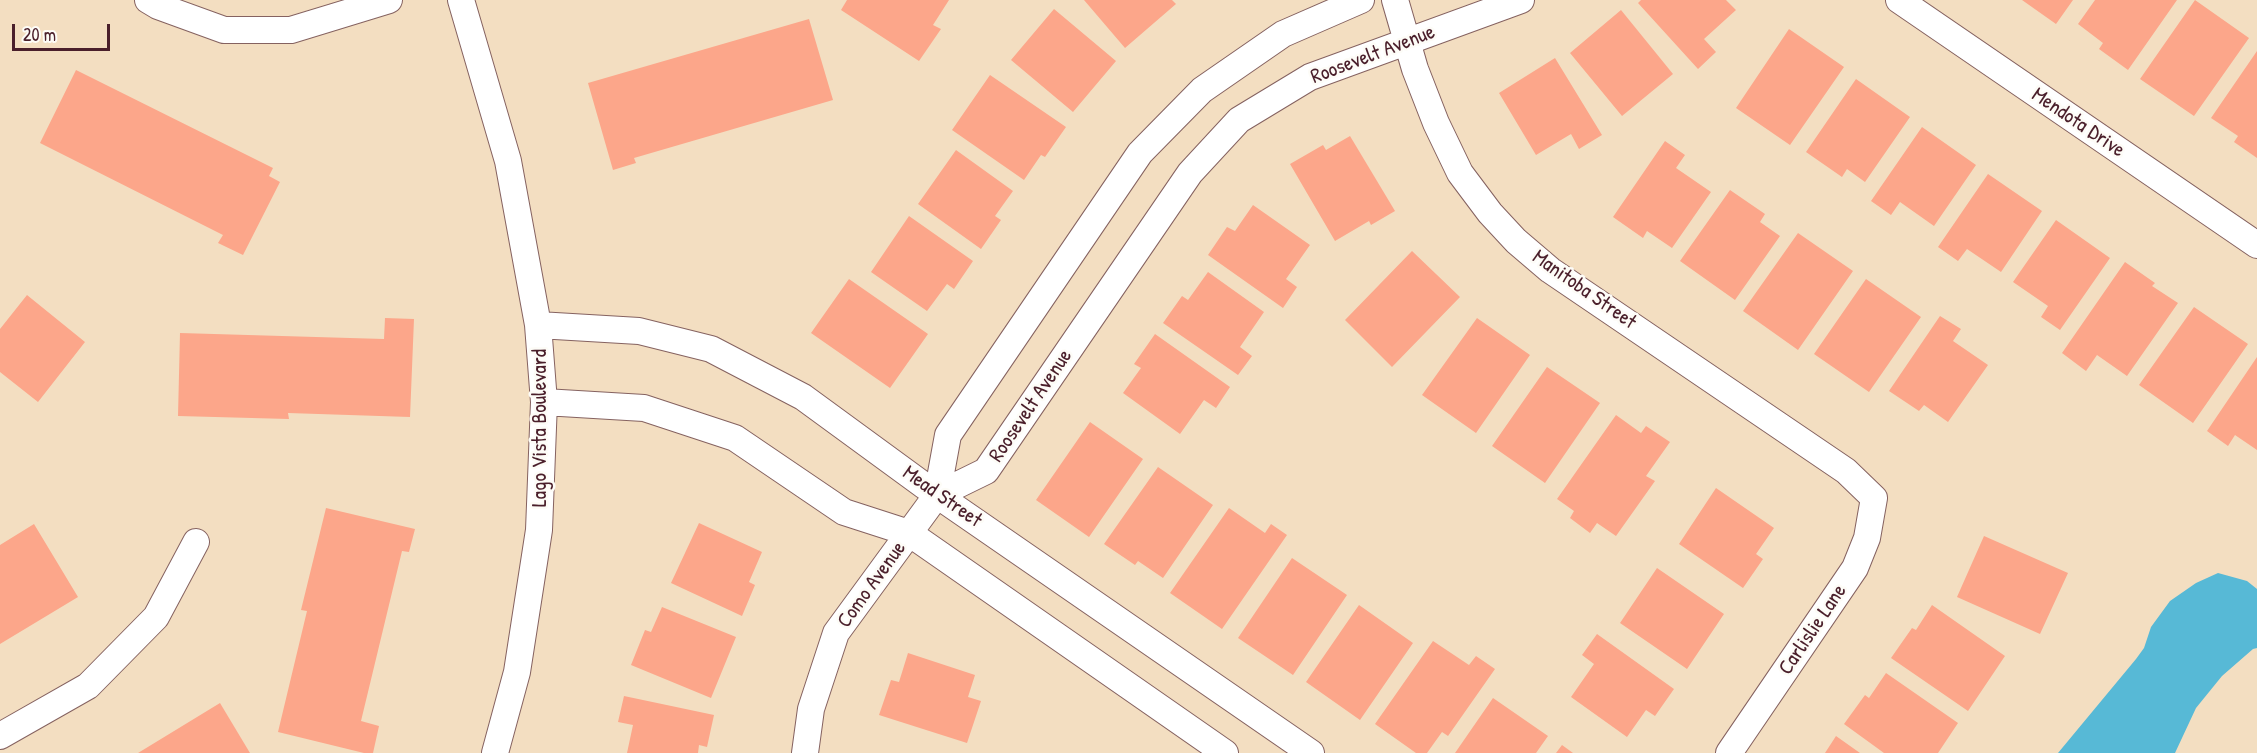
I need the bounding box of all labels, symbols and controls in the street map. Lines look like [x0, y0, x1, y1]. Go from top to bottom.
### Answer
scale bar [15, 12, 112, 50]
street label: Roosevelt Avenue [1308, 20, 1438, 90]
text: 20 m [23, 22, 56, 47]
street label: Mendota Drive [2027, 83, 2129, 163]
street label: Manitoba Street [1527, 245, 1641, 335]
street label: Roosevelt Avenue [984, 345, 1078, 467]
street label: Lago Vista Boulevard [527, 349, 553, 507]
street label: Mead Street [898, 461, 986, 533]
street label: Como Avenue [832, 537, 912, 633]
street label: Carlislie Lane [1774, 580, 1852, 680]

